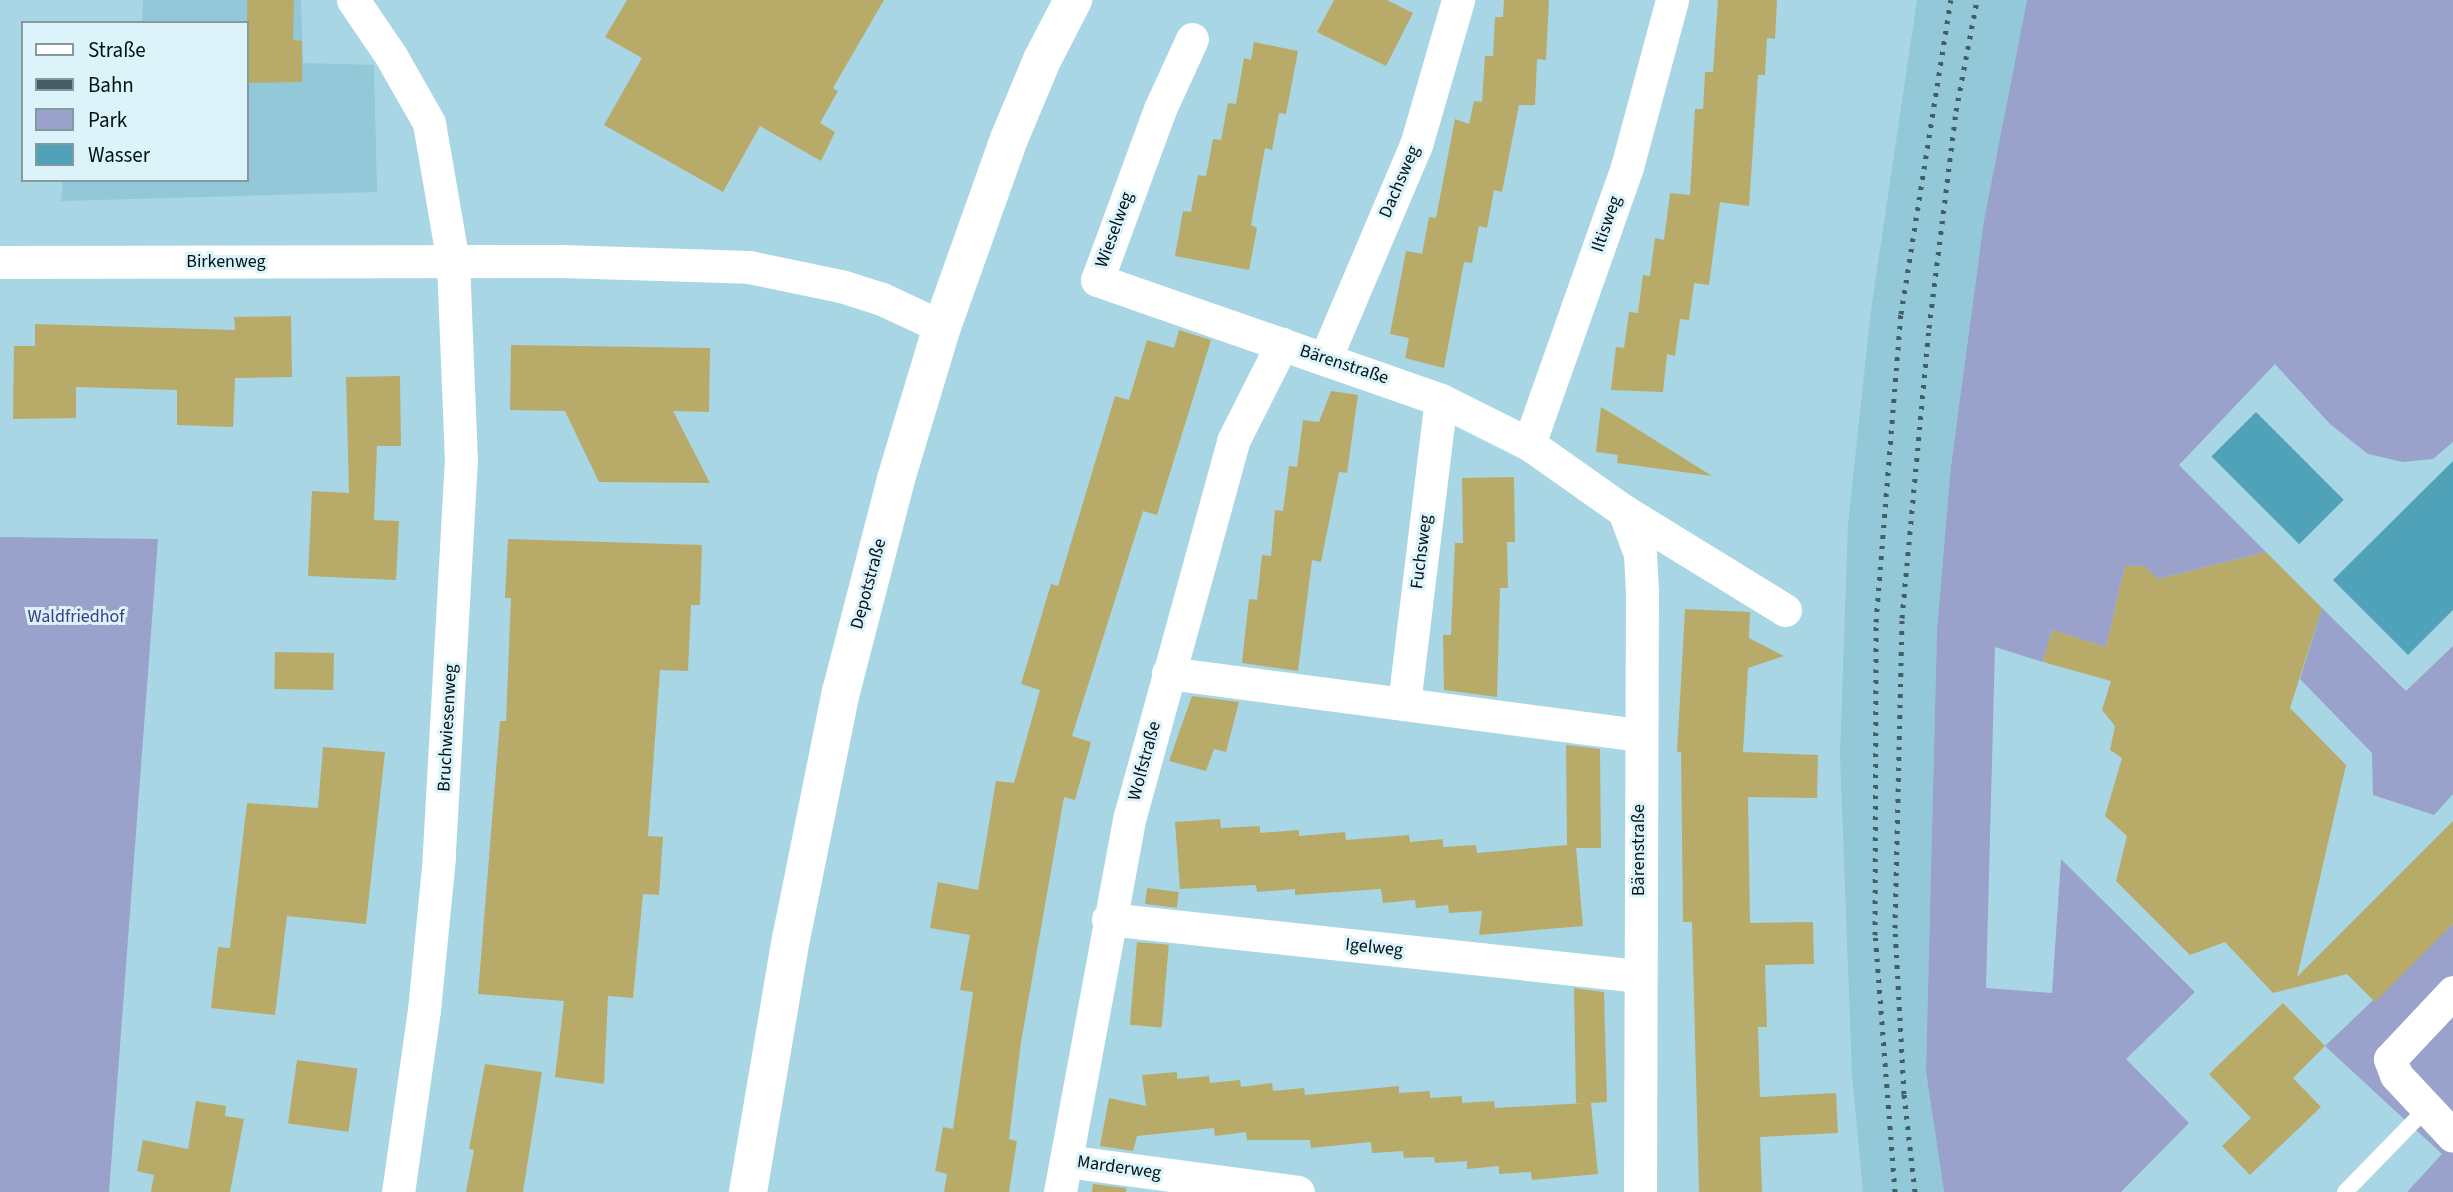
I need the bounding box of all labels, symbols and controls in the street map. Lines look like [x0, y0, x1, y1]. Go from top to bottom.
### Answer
legend [21, 21, 248, 182]
text: Straße [88, 35, 146, 65]
text: Bahn [88, 70, 134, 100]
text: Park [88, 105, 127, 135]
text: Wasser [88, 140, 150, 170]
street label: Dachsweg [1375, 143, 1425, 221]
street label: Wieselweg [1091, 189, 1139, 271]
street label: Iltisweg [1587, 193, 1627, 255]
street label: Birkenweg [186, 251, 266, 273]
street label: Bärenstraße [1297, 341, 1391, 389]
street label: Fuchsweg [1407, 514, 1437, 590]
street label: Depotstraße [847, 536, 891, 632]
park label: Waldfriedhof [27, 606, 125, 628]
street label: Bruchwiesenweg [434, 664, 462, 792]
street label: Wolfstraße [1124, 719, 1166, 803]
street label: Bärenstraße [1628, 804, 1650, 896]
street label: Igelweg [1344, 934, 1404, 962]
street label: Marderweg [1076, 1151, 1162, 1185]

